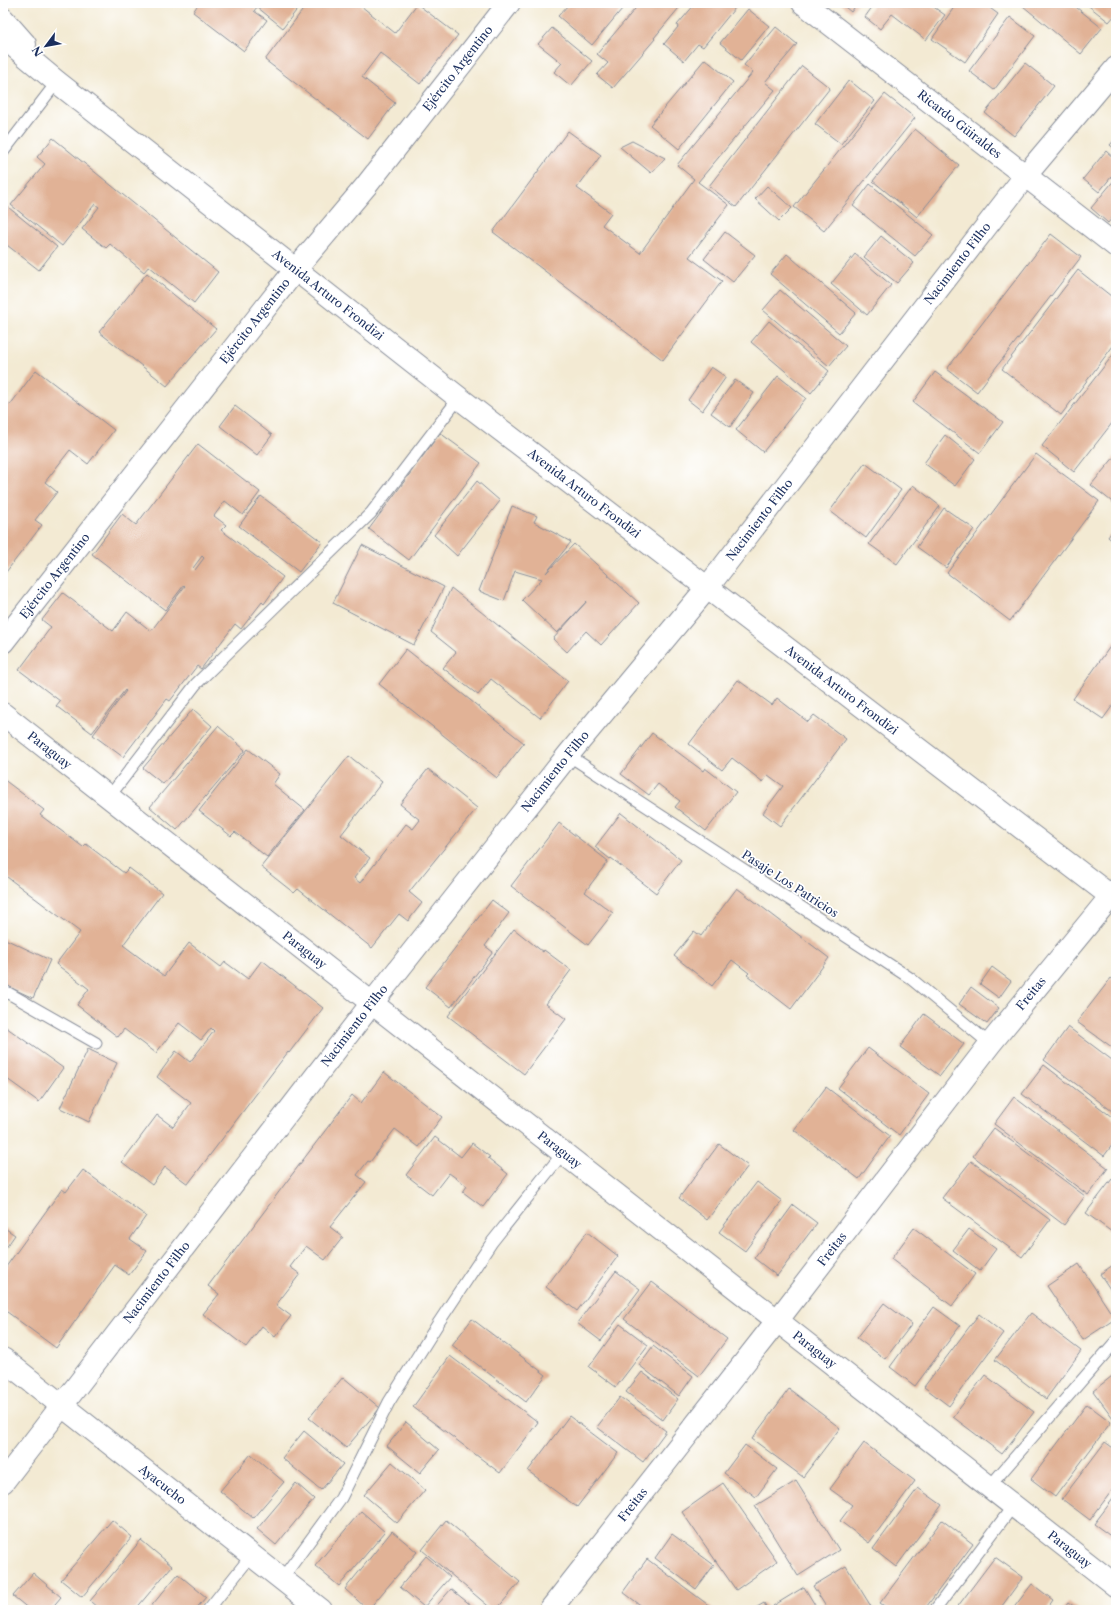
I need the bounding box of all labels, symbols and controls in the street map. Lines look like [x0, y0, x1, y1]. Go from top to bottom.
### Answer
street label: Ejército Argentino [419, 22, 496, 114]
north arrow [26, 26, 66, 66]
text: N [29, 43, 46, 59]
street label: Ricardo Güiraldes [915, 87, 1005, 161]
street label: Nacimiento Filho [921, 219, 994, 307]
street label: Avenida Arturo Frondizi [269, 246, 387, 343]
street label: Ejército Argentino [216, 275, 293, 367]
street label: Avenida Arturo Frondizi [524, 445, 644, 541]
street label: Nacimiento Filho [723, 476, 796, 564]
street label: Ejército Argentino [16, 530, 93, 621]
street label: Avenida Arturo Frondizi [782, 641, 901, 738]
street label: Paraguay [25, 728, 75, 772]
street label: Nacimiento Filho [518, 728, 592, 815]
street label: Pasaje Los Patricios [739, 847, 841, 920]
street label: Paraguay [280, 928, 330, 972]
street label: Freitas [1013, 974, 1049, 1013]
street label: Nacimiento Filho [318, 981, 391, 1069]
street label: Paraguay [535, 1128, 585, 1172]
street label: Freitas [814, 1229, 850, 1269]
street label: Nacimiento Filho [120, 1238, 193, 1326]
street label: Paraguay [790, 1328, 840, 1372]
street label: Ayacucho [135, 1461, 189, 1508]
street label: Freitas [614, 1484, 650, 1524]
street label: Paraguay [1045, 1527, 1095, 1571]

